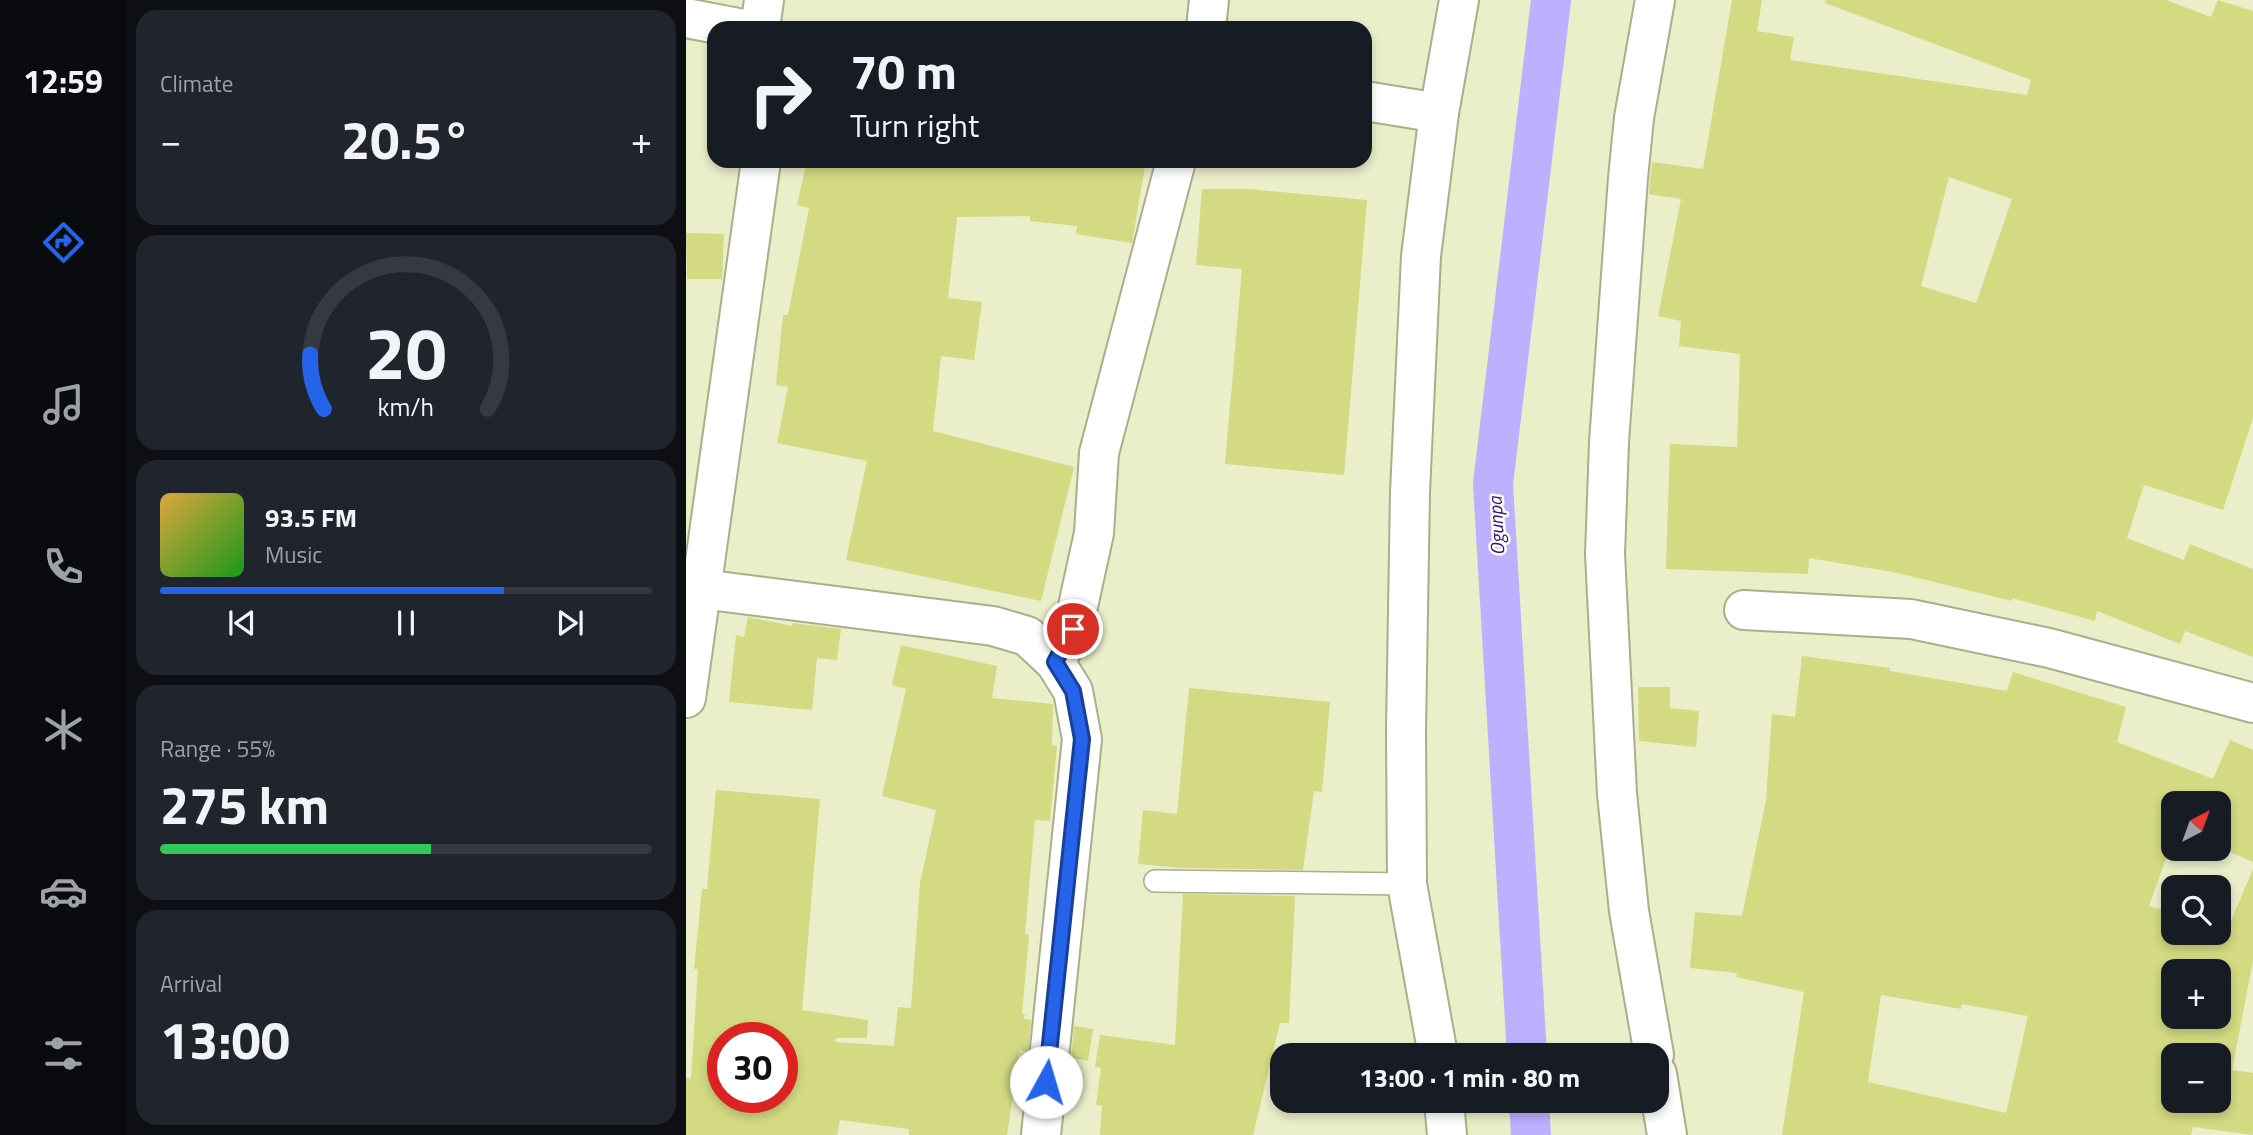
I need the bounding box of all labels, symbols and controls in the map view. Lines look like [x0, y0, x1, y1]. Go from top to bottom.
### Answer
text: 70 m [850, 33, 957, 108]
icon: right [735, 49, 826, 140]
text: 12:59 [23, 57, 103, 105]
text: Climate [160, 66, 233, 101]
text: 20.5° [341, 100, 471, 179]
text: Turn right [850, 101, 979, 149]
text: − [160, 111, 181, 169]
text: + [631, 111, 652, 169]
icon: directions [39, 218, 88, 267]
text: 20 [365, 297, 447, 407]
icon: music [39, 380, 88, 429]
text: km/h [378, 387, 434, 425]
water label: Ogunpa [1479, 494, 1512, 556]
text: 93.5 FM [265, 498, 357, 537]
text: Music [265, 537, 322, 572]
icon: phone [39, 542, 88, 591]
pin [1043, 599, 1103, 659]
icon: previous [223, 604, 261, 642]
icon: pause [387, 604, 425, 642]
icon: next [551, 604, 589, 642]
icon: arrive [1054, 610, 1092, 648]
icon: climate [39, 705, 88, 754]
text: Range · 55% [160, 731, 275, 766]
text: 275 km [160, 765, 329, 844]
north arrow [2161, 791, 2231, 861]
map controls [2161, 791, 2231, 1113]
icon: car [39, 867, 88, 916]
button: search [2161, 875, 2231, 945]
button: + [2161, 959, 2231, 1029]
text: Arrival [160, 966, 222, 1001]
text: 13:00 [160, 1000, 290, 1079]
speed limit sign: 30 [707, 1022, 798, 1113]
icon: filters [39, 1029, 88, 1078]
button: − [2161, 1043, 2231, 1113]
position arrow [1009, 1045, 1083, 1119]
text: 13:00 · 1 min · 80 m [1359, 1058, 1580, 1097]

